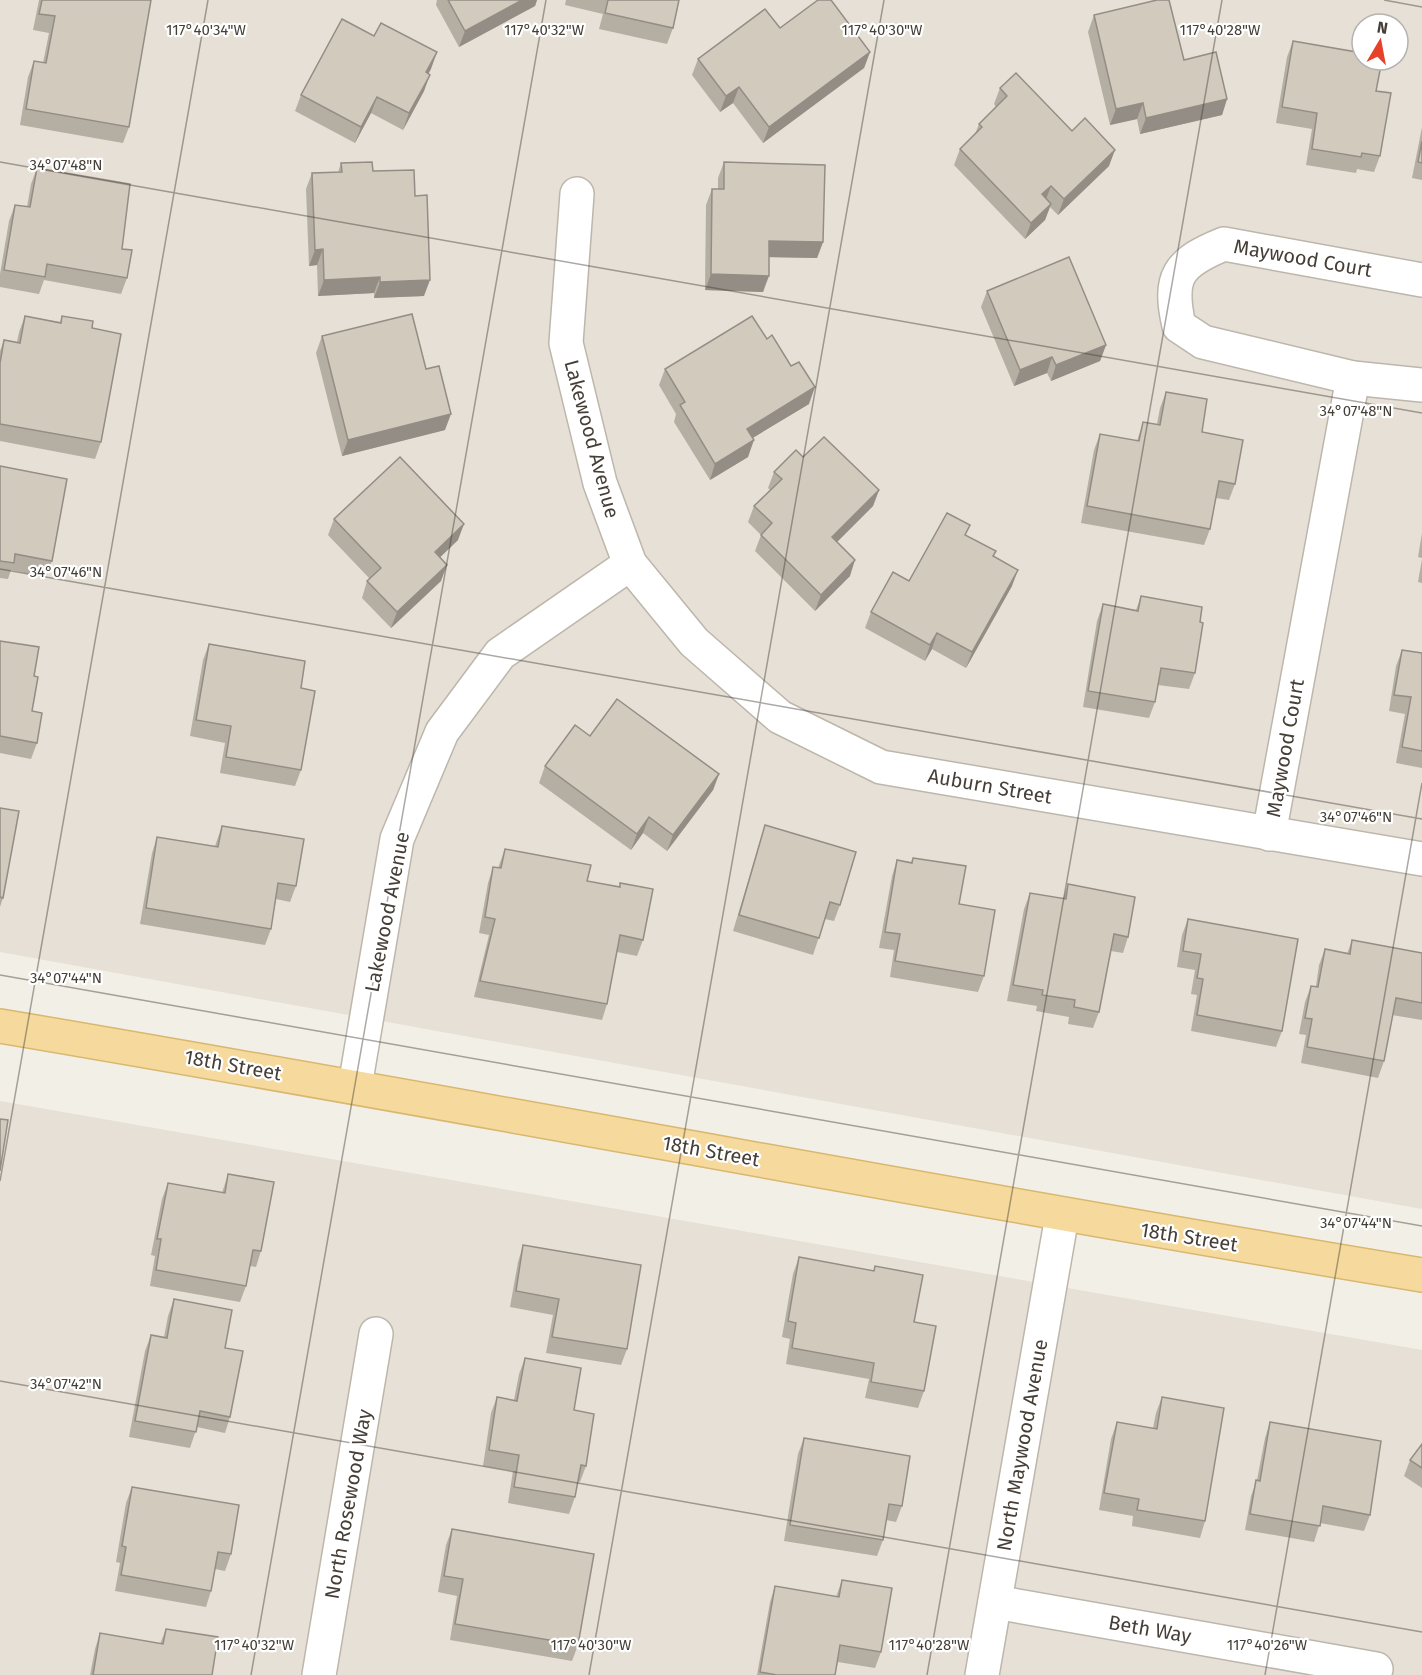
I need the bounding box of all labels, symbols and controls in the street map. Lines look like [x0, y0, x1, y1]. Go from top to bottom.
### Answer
north arrow [1350, 12, 1410, 72]
text: N [1376, 17, 1389, 38]
text: 117°40'34"W [166, 21, 247, 39]
text: 117°40'32"W [504, 21, 585, 39]
text: 117°40'30"W [841, 21, 923, 39]
text: 117°40'28"W [1180, 21, 1261, 39]
text: 34°07'48"N [29, 156, 103, 174]
street label: Maywood Court [1232, 234, 1375, 282]
street label: Lakewood Avenue [559, 357, 625, 521]
text: 34°07'48"N [1319, 402, 1393, 420]
text: 34°07'46"N [30, 563, 102, 581]
street label: Maywood Court [1261, 676, 1309, 819]
street label: Auburn Street [926, 763, 1055, 809]
text: 34°07'46"N [1320, 808, 1392, 826]
street label: Lakewood Avenue [360, 830, 414, 994]
text: 34°07'44"N [30, 969, 102, 987]
street label: 18th Street [183, 1045, 284, 1085]
street label: 18th Street [661, 1131, 762, 1171]
text: 34°07'44"N [1320, 1214, 1392, 1232]
street label: 18th Street [1139, 1217, 1240, 1257]
street label: North Maywood Avenue [992, 1337, 1052, 1553]
text: 34°07'42"N [30, 1375, 102, 1393]
street label: North Rosewood Way [319, 1407, 377, 1601]
street label: Beth Way [1107, 1610, 1193, 1648]
text: 117°40'32"W [214, 1636, 295, 1654]
text: 117°40'30"W [550, 1636, 632, 1654]
text: 117°40'28"W [889, 1636, 970, 1654]
text: 117°40'26"W [1227, 1636, 1308, 1654]

